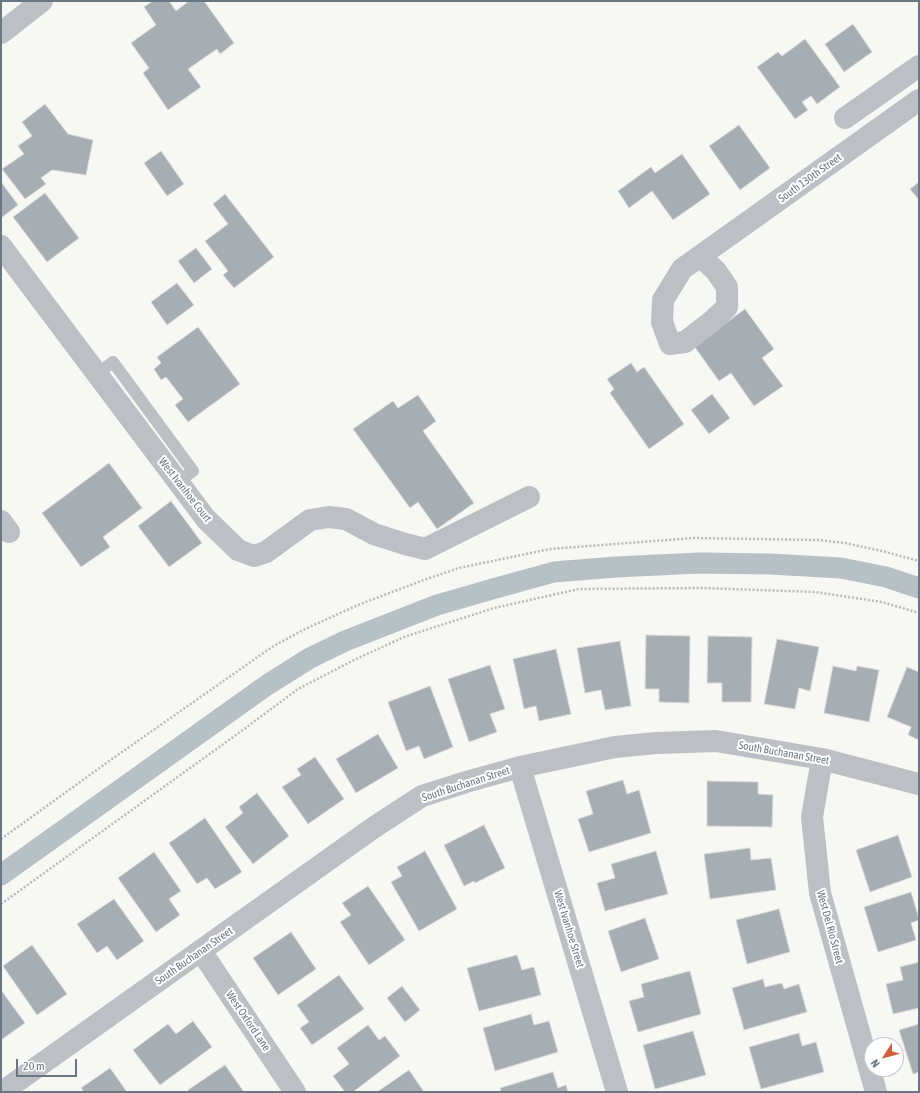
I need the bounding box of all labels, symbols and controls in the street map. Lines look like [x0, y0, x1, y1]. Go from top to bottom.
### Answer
street label: South 130th Street [776, 151, 844, 205]
street label: West Ivanhoe Court [156, 455, 214, 525]
street label: South Buchanan Street [738, 739, 830, 767]
street label: South Buchanan Street [420, 764, 512, 804]
street label: West Ivanhoe Street [551, 889, 587, 969]
street label: West Del Rio Street [814, 889, 846, 965]
street label: South Buchanan Street [153, 924, 235, 988]
street label: West Oxford Lane [223, 988, 273, 1054]
north arrow [864, 1037, 904, 1077]
scale bar [18, 1051, 79, 1077]
text: N [868, 1057, 882, 1070]
text: 20 m [23, 1059, 45, 1073]

